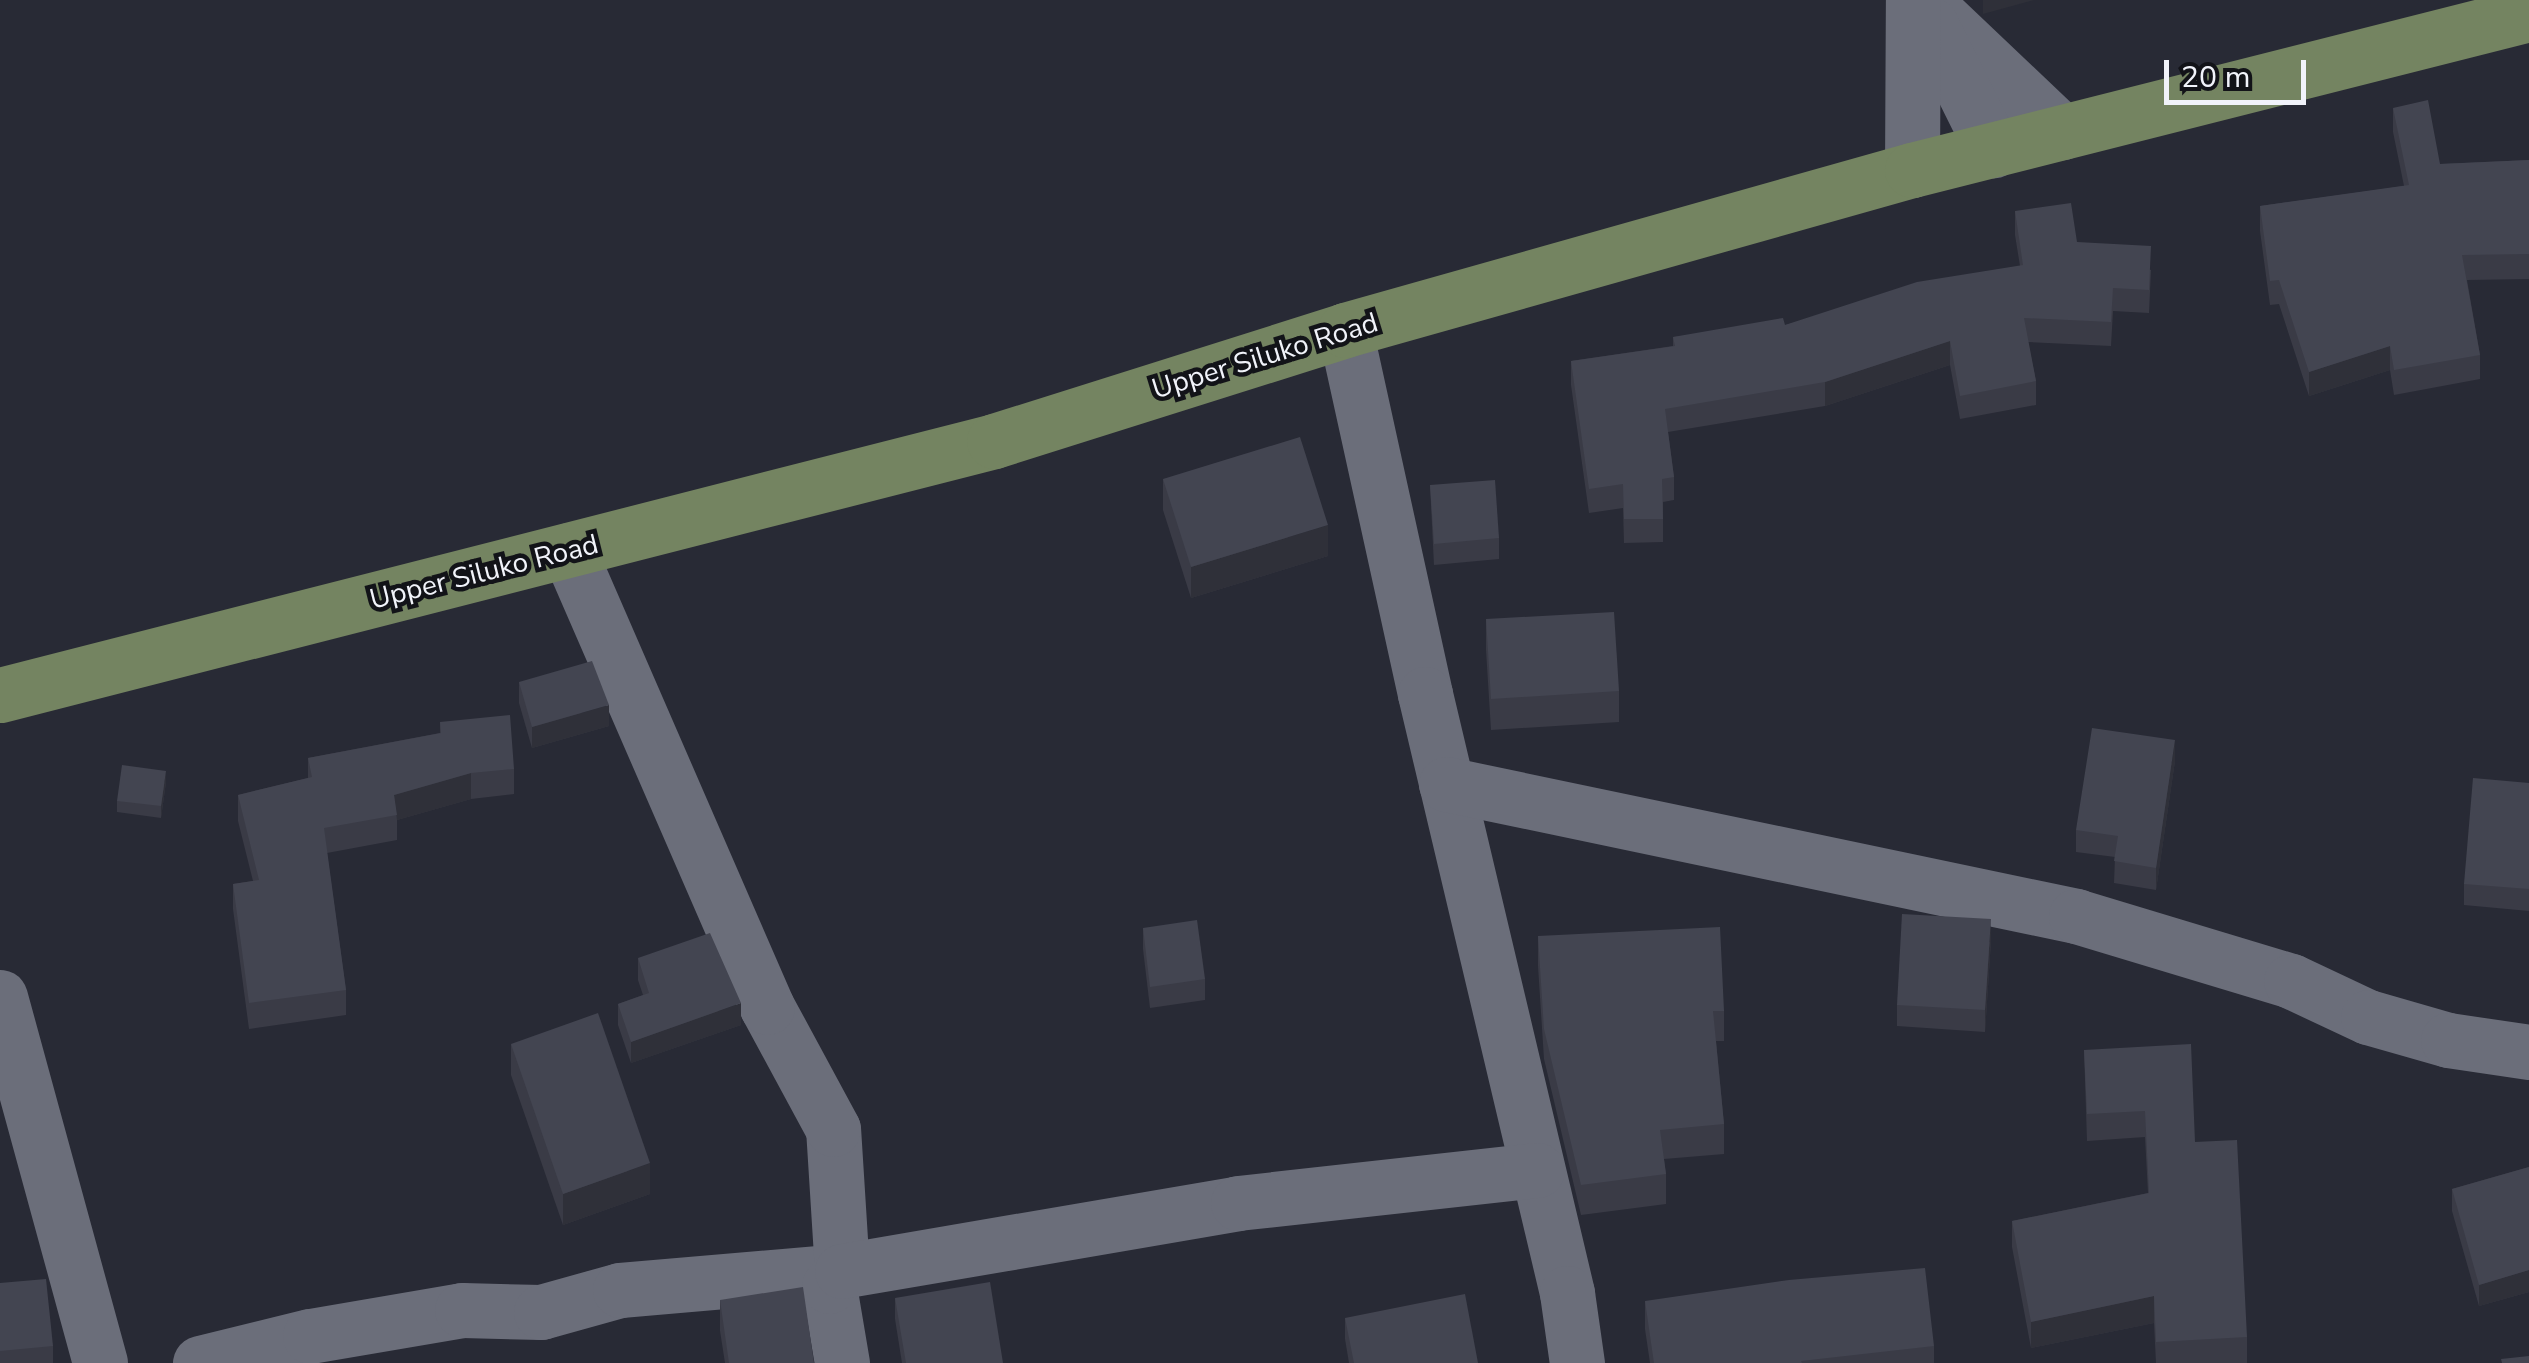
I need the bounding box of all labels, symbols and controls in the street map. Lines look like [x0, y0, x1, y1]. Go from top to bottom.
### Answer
scale bar [2169, 40, 2312, 102]
text: 20 m [2181, 57, 2250, 98]
street label: Upper Siluko Road [1148, 306, 1382, 406]
street label: Upper Siluko Road [366, 527, 602, 617]

